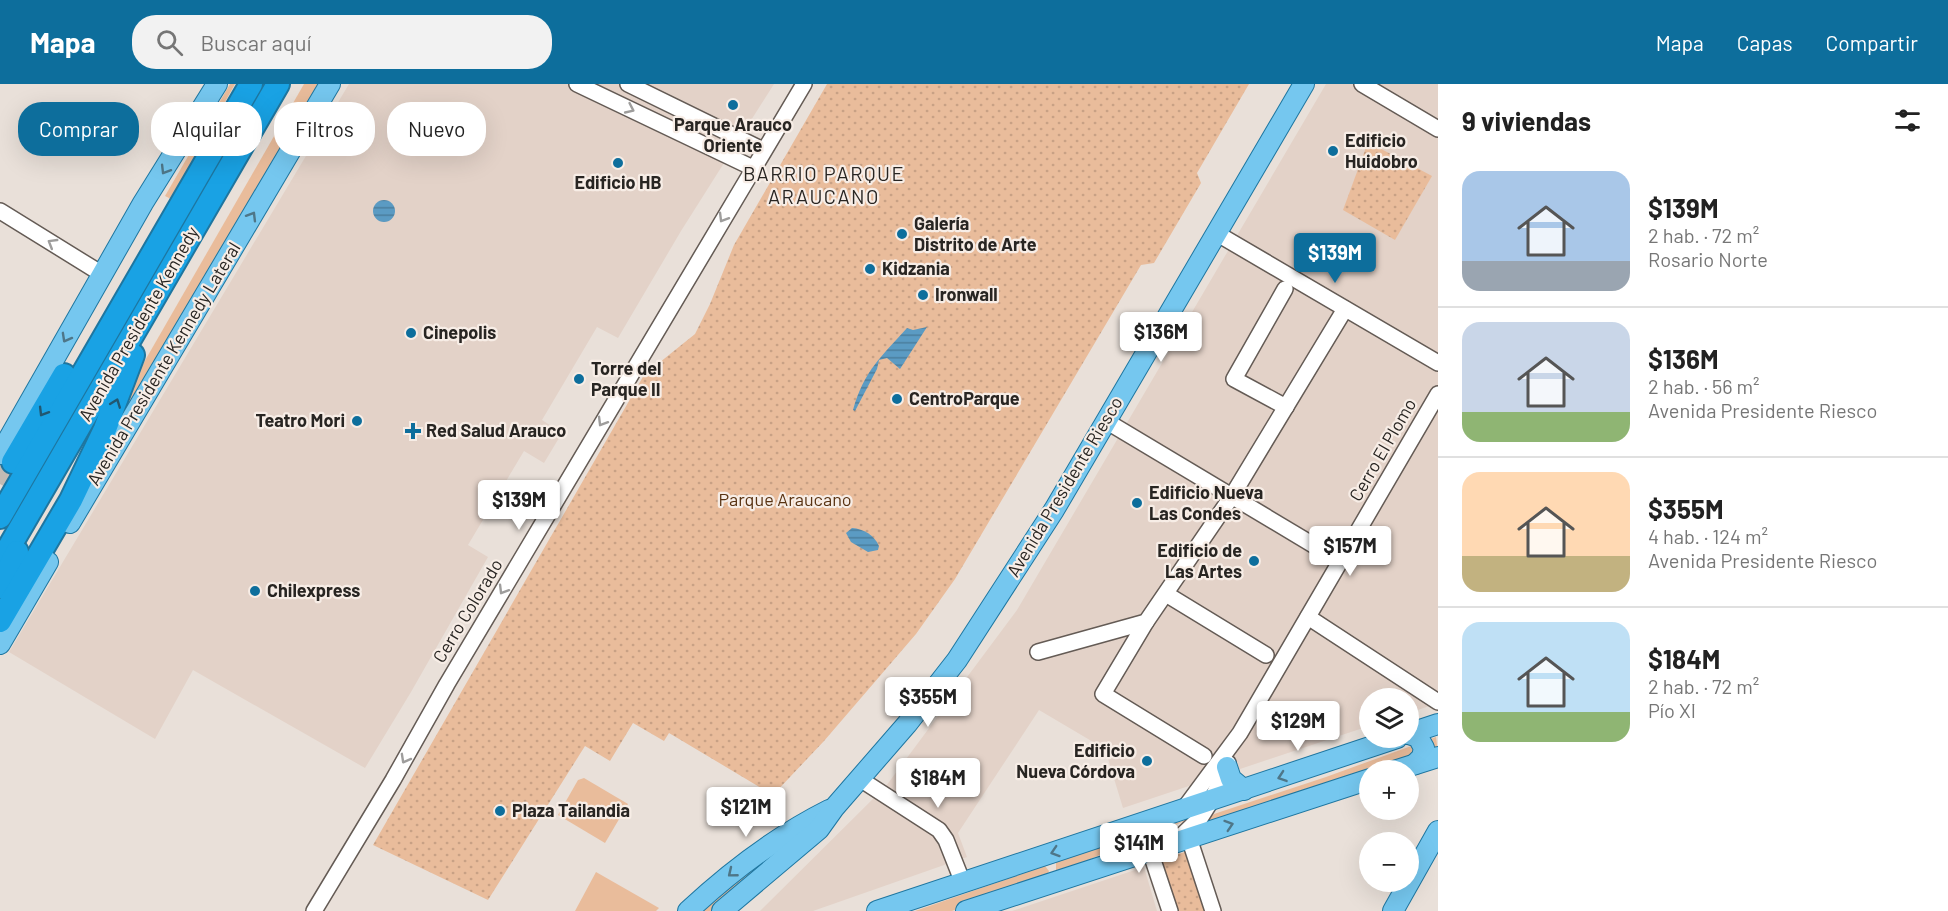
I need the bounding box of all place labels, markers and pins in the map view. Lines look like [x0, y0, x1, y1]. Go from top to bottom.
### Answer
marker: Parque Arauco Oriente [726, 98, 740, 112]
place label: Parque Arauco Oriente [674, 113, 792, 156]
place label: Edificio Huidobro [1345, 129, 1418, 172]
marker: Edificio Huidobro [1326, 144, 1340, 158]
marker: Edificio HB [611, 156, 625, 170]
place label: Edificio HB [574, 171, 662, 193]
place label: Galería Distrito de Arte [914, 212, 1037, 255]
marker: Galería Distrito de Arte [895, 227, 909, 241]
pin: $139M [1293, 233, 1377, 284]
place label: Kidzania [882, 257, 950, 279]
marker: Kidzania [863, 262, 877, 276]
place label: Ironwall [935, 283, 998, 305]
marker: Ironwall [916, 288, 930, 302]
pin: $136M [1119, 312, 1203, 363]
place label: Cinepolis [423, 321, 496, 343]
marker: Cinepolis [404, 326, 418, 340]
place label: Torre del Parque II [591, 357, 661, 400]
marker: Torre del Parque II [572, 372, 586, 386]
place label: CentroParque [909, 387, 1020, 409]
marker: CentroParque [890, 392, 904, 406]
place label: Teatro Mori [255, 409, 345, 431]
marker: Teatro Mori [350, 414, 364, 428]
place label: Red Salud Arauco [426, 419, 566, 441]
marker: Red Salud Arauco [404, 422, 422, 440]
pin: $139M [477, 480, 561, 531]
place label: Edificio Nueva Las Condes [1149, 481, 1263, 524]
marker: Edificio Nueva Las Condes [1130, 496, 1144, 510]
pin: $157M [1308, 526, 1392, 577]
place label: Edificio de Las Artes [1157, 539, 1242, 582]
marker: Edificio de Las Artes [1247, 554, 1261, 568]
place label: Chilexpress [267, 579, 360, 601]
marker: Chilexpress [248, 584, 262, 598]
pin: $355M [886, 677, 970, 728]
pin: $129M [1256, 701, 1340, 752]
place label: Edificio Nueva Córdova [1016, 739, 1135, 782]
marker: Edificio Nueva Córdova [1140, 754, 1154, 768]
pin: $184M [896, 758, 980, 809]
pin: $121M [704, 787, 788, 838]
place label: Plaza Tailandia [512, 799, 630, 821]
marker: Plaza Tailandia [493, 804, 507, 818]
pin: $141M [1097, 823, 1181, 874]

